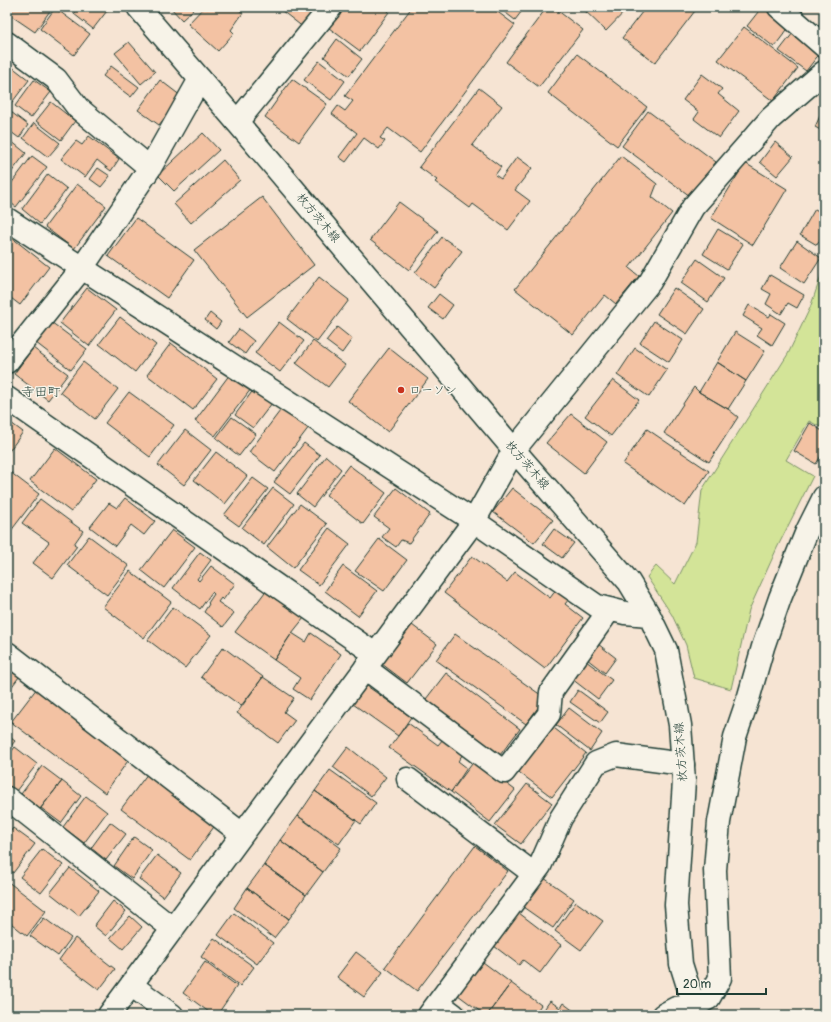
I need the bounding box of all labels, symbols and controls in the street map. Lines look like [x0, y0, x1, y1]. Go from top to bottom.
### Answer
street label: 枚方茨木線 [293, 190, 343, 246]
place label: ローソン [409, 383, 457, 398]
district label: 寺田町 [21, 384, 61, 400]
marker: ローソン [396, 385, 406, 395]
street label: 枚方茨木線 [502, 437, 552, 493]
street label: 枚方茨木線 [671, 722, 691, 782]
scale bar [677, 970, 766, 996]
text: 20 m [683, 977, 712, 992]

